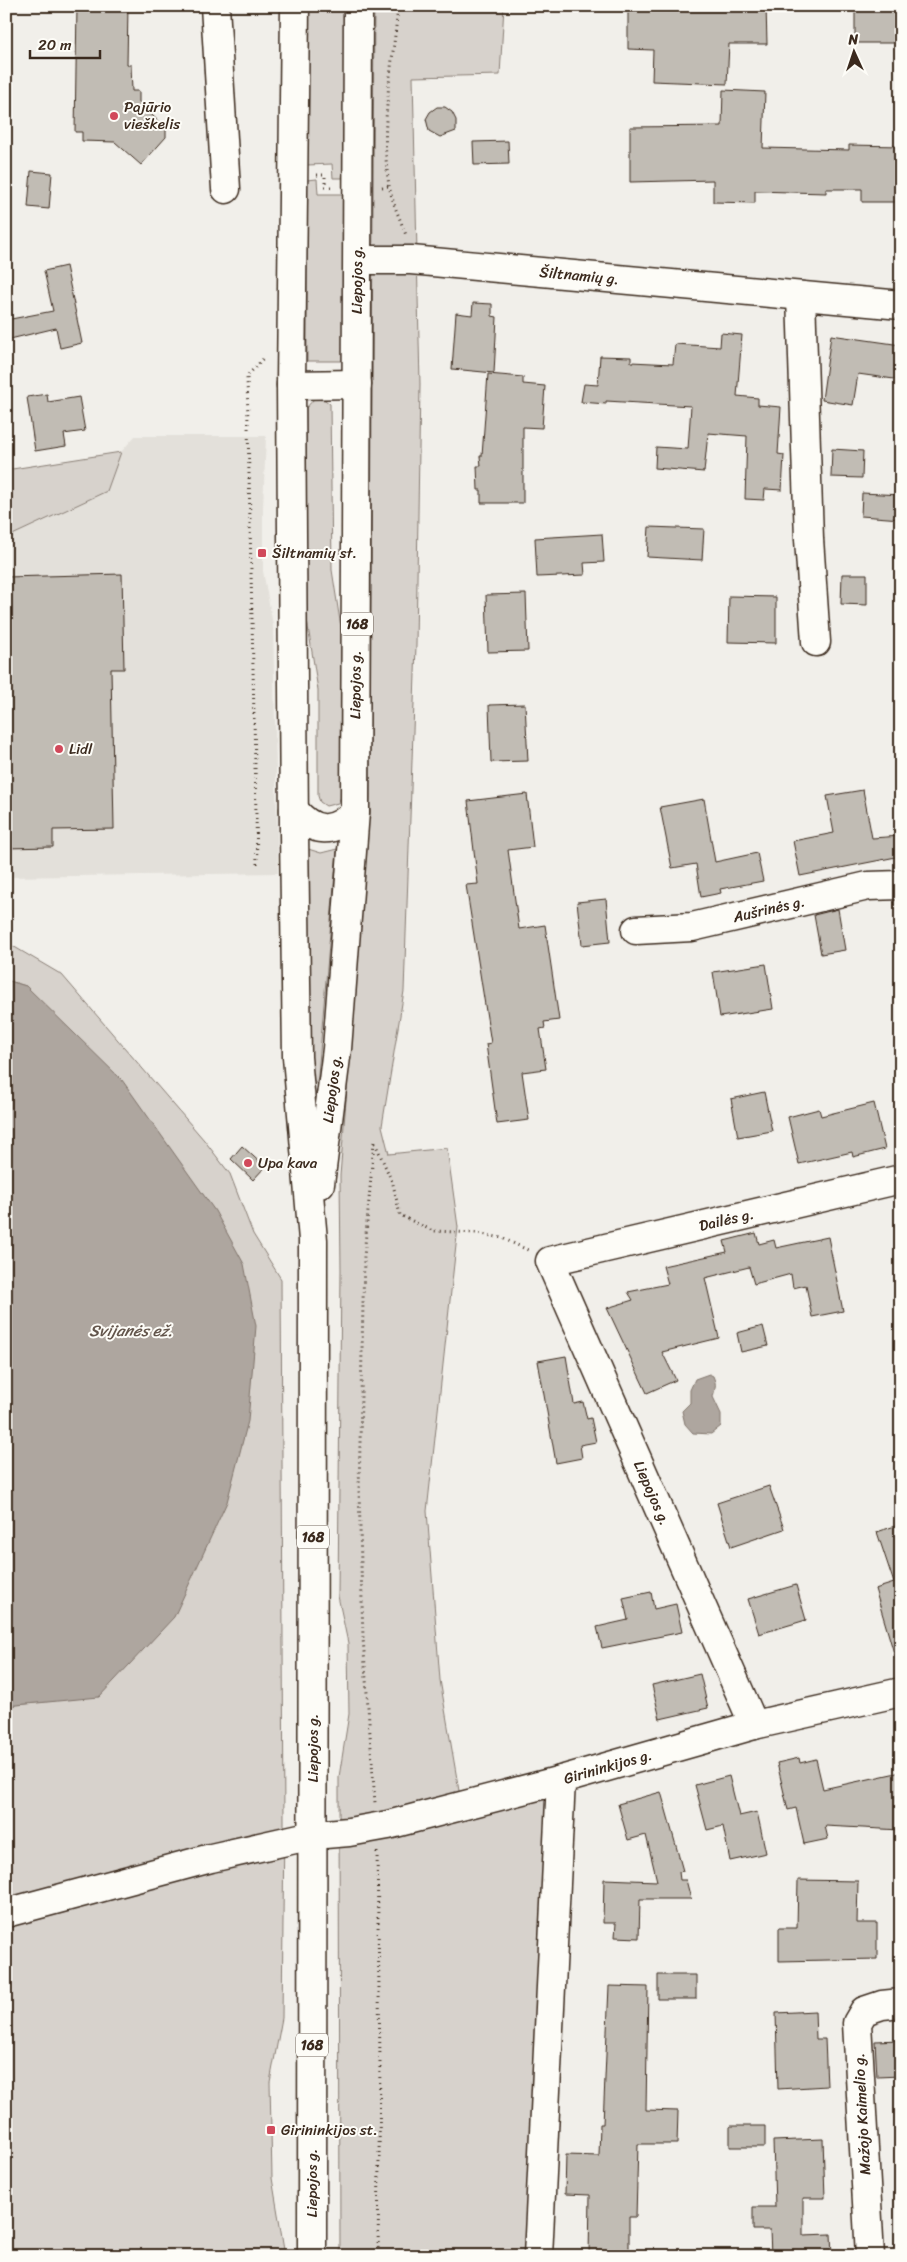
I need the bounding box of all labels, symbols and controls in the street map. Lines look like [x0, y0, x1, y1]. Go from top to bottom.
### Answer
text: N [847, 27, 859, 52]
scale bar [30, 28, 100, 60]
north arrow [830, 28, 880, 78]
text: 20 m [38, 32, 72, 58]
place label: Pajūrio vieškelis [124, 94, 180, 137]
marker: Pajūrio vieškelis [108, 110, 120, 122]
street label: Liepojos g. [344, 245, 370, 314]
street label: Šiltnamių g. [538, 259, 620, 292]
place label: Šiltnamių st. [272, 540, 357, 566]
marker: Šiltnamių st. [256, 547, 268, 559]
road number: 168 [341, 612, 373, 636]
street label: Liepojos g. [342, 650, 369, 719]
place label: Lidl [69, 736, 93, 762]
marker: Lidl [53, 743, 65, 755]
street label: Aušrinės g. [729, 888, 807, 930]
street label: Liepojos g. [315, 1053, 349, 1125]
place label: Upa kava [258, 1150, 318, 1176]
marker: Upa kava [242, 1157, 254, 1169]
street label: Dailės g. [696, 1201, 756, 1239]
water label: Svijanės ež. [89, 1316, 173, 1345]
street label: Liepojos g. [626, 1456, 678, 1530]
road number: 168 [297, 1525, 329, 1548]
street label: Liepojos g. [300, 1714, 326, 1782]
street label: Girininkijos g. [561, 1742, 655, 1792]
road number: 168 [296, 2034, 328, 2056]
street label: Mažojo Kaimelio g. [846, 2052, 878, 2176]
place label: Girininkijos st. [281, 2117, 378, 2143]
marker: Girininkijos st. [265, 2124, 277, 2136]
street label: Liepojos g. [299, 2149, 325, 2217]

